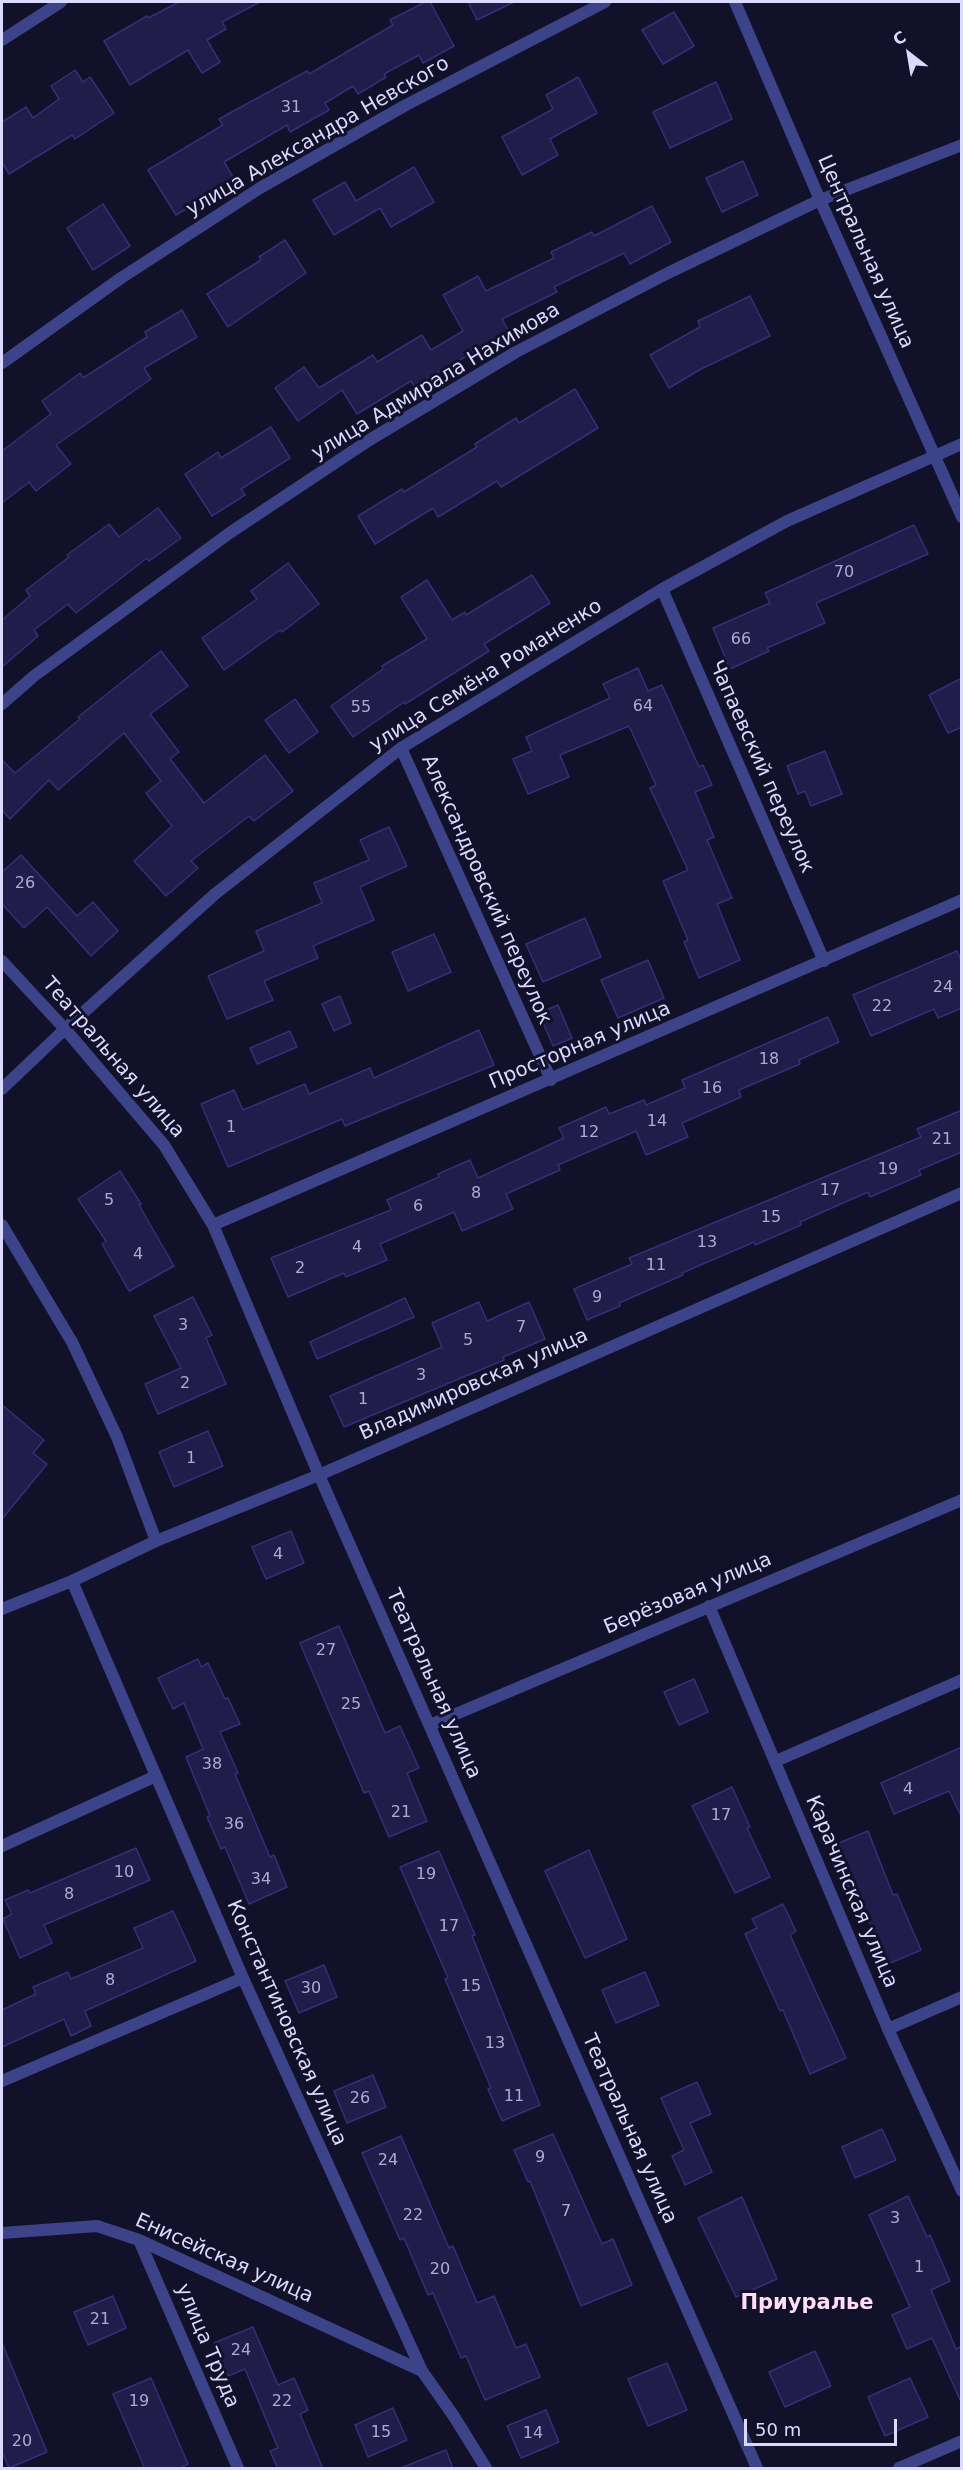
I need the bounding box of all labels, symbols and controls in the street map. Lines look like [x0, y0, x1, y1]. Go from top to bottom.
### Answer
north arrow [879, 24, 939, 84]
text: С [890, 27, 909, 49]
street label: улица Александра Невского [182, 52, 454, 222]
house number: 31 [281, 98, 301, 118]
street label: Центральная улица [811, 152, 919, 352]
street label: улица Адмирала Нахимова [308, 298, 564, 466]
house number: 70 [834, 563, 854, 583]
street label: улица Семёна Романенко [365, 594, 607, 758]
house number: 66 [731, 630, 751, 650]
street label: Чапаевский переулок [703, 657, 819, 877]
house number: 64 [633, 697, 653, 717]
house number: 55 [351, 698, 371, 718]
street label: Александровский переулок [416, 752, 556, 1028]
house number: 26 [15, 874, 35, 894]
street label: Театральная улица [37, 973, 189, 1143]
house number: 24 [933, 978, 953, 998]
street label: Просторная улица [486, 997, 674, 1095]
house number: 22 [872, 997, 892, 1017]
house number: 18 [759, 1050, 779, 1070]
house number: 16 [702, 1079, 722, 1099]
house number: 14 [647, 1112, 667, 1132]
house number: 1 [226, 1118, 236, 1138]
house number: 12 [579, 1123, 599, 1143]
house number: 21 [932, 1130, 952, 1150]
house number: 19 [878, 1160, 898, 1180]
house number: 17 [820, 1181, 840, 1201]
house number: 8 [471, 1184, 481, 1204]
house number: 5 [104, 1191, 114, 1211]
house number: 6 [413, 1197, 423, 1217]
house number: 15 [761, 1208, 781, 1228]
house number: 13 [697, 1233, 717, 1253]
house number: 4 [352, 1238, 362, 1258]
house number: 4 [133, 1245, 143, 1265]
house number: 11 [646, 1256, 666, 1276]
house number: 2 [295, 1259, 305, 1279]
house number: 9 [592, 1288, 602, 1308]
house number: 3 [178, 1316, 188, 1336]
house number: 7 [516, 1318, 526, 1338]
street label: Владимировская улица [356, 1324, 592, 1446]
house number: 5 [463, 1331, 473, 1351]
house number: 3 [416, 1366, 426, 1386]
house number: 2 [180, 1374, 190, 1394]
house number: 1 [358, 1390, 368, 1410]
house number: 1 [186, 1449, 196, 1469]
house number: 4 [273, 1545, 283, 1565]
street label: Берёзовая улица [601, 1548, 775, 1640]
street label: Театральная улица [380, 1585, 486, 1783]
house number: 27 [316, 1641, 336, 1661]
house number: 25 [341, 1695, 361, 1715]
house number: 38 [202, 1755, 222, 1775]
house number: 4 [903, 1780, 913, 1800]
street label: Карачинская улица [800, 1792, 902, 1992]
house number: 21 [391, 1803, 411, 1823]
house number: 17 [711, 1806, 731, 1826]
house number: 36 [224, 1815, 244, 1835]
house number: 10 [114, 1863, 134, 1883]
house number: 19 [416, 1865, 436, 1885]
house number: 34 [251, 1870, 271, 1890]
house number: 8 [64, 1885, 74, 1905]
street label: Константиновская улица [221, 1896, 351, 2150]
house number: 17 [439, 1917, 459, 1937]
house number: 8 [105, 1971, 115, 1991]
house number: 15 [461, 1977, 481, 1997]
house number: 30 [301, 1979, 321, 1999]
street label: Театральная улица [576, 2030, 682, 2228]
house number: 13 [485, 2034, 505, 2054]
house number: 11 [504, 2087, 524, 2107]
house number: 26 [350, 2089, 370, 2109]
house number: 9 [535, 2148, 545, 2168]
house number: 24 [378, 2151, 398, 2171]
house number: 7 [561, 2202, 571, 2222]
house number: 22 [403, 2206, 423, 2226]
street label: Енисейская улица [131, 2209, 317, 2309]
house number: 3 [890, 2209, 900, 2229]
house number: 1 [914, 2258, 924, 2278]
house number: 20 [430, 2260, 450, 2280]
street label: улица Труда [170, 2280, 244, 2412]
district label: Приуралье [740, 2291, 874, 2317]
house number: 21 [90, 2310, 110, 2330]
house number: 24 [231, 2341, 251, 2361]
house number: 19 [129, 2392, 149, 2412]
house number: 22 [272, 2392, 292, 2412]
scale bar [747, 2407, 900, 2445]
text: 50 m [755, 2419, 801, 2440]
house number: 15 [371, 2423, 391, 2443]
house number: 14 [523, 2424, 543, 2444]
house number: 20 [12, 2432, 32, 2452]

